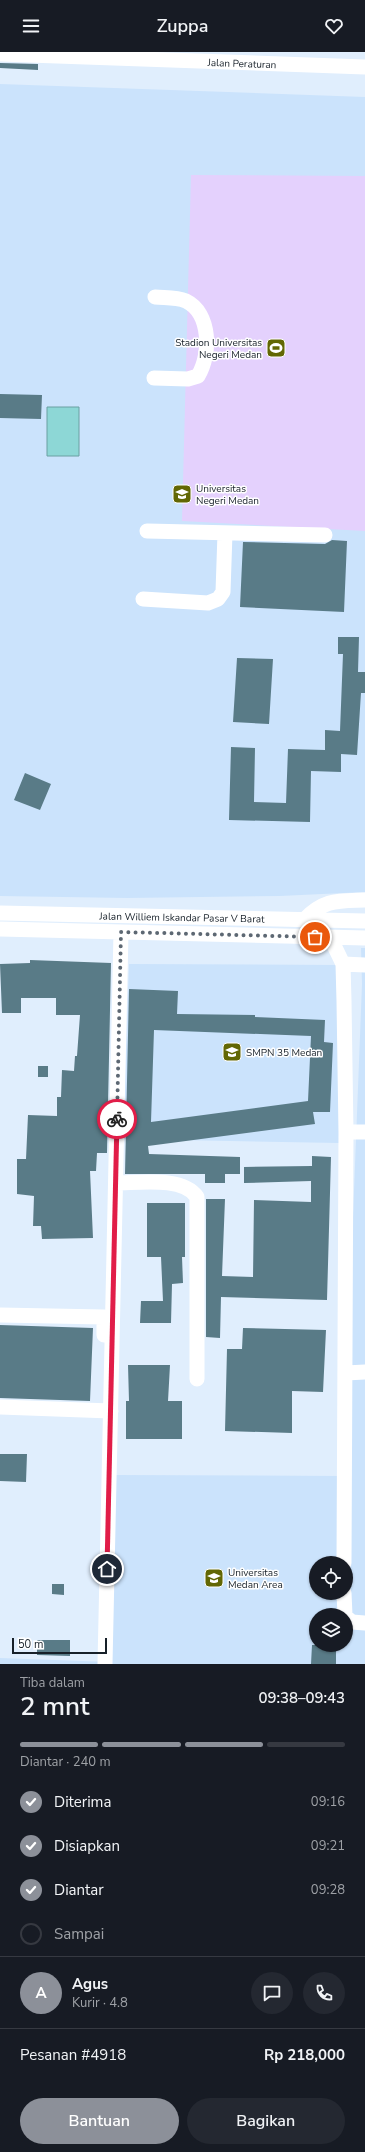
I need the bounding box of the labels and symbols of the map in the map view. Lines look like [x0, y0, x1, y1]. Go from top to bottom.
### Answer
street label: Jalan Peraturan [206, 56, 277, 72]
place label: Stadion Universitas Negeri Medan [175, 336, 262, 362]
sports icon: Stadion Universitas Negeri Medan [265, 337, 287, 359]
place label: Universitas Negeri Medan [196, 482, 259, 508]
school or university icon: Universitas Negeri Medan [171, 483, 193, 505]
street label: Jalan Williem Iskandar Pasar V Barat [98, 910, 265, 926]
pin [298, 920, 332, 954]
school or university icon: SMPN 35 Medan [221, 1041, 243, 1063]
place label: SMPN 35 Medan [246, 1046, 322, 1060]
courier [97, 1099, 137, 1139]
pin [90, 1552, 124, 1586]
place label: Universitas Medan Area [228, 1566, 283, 1592]
school or university icon: Universitas Medan Area [203, 1567, 225, 1589]
scale bar [12, 1636, 107, 1655]

